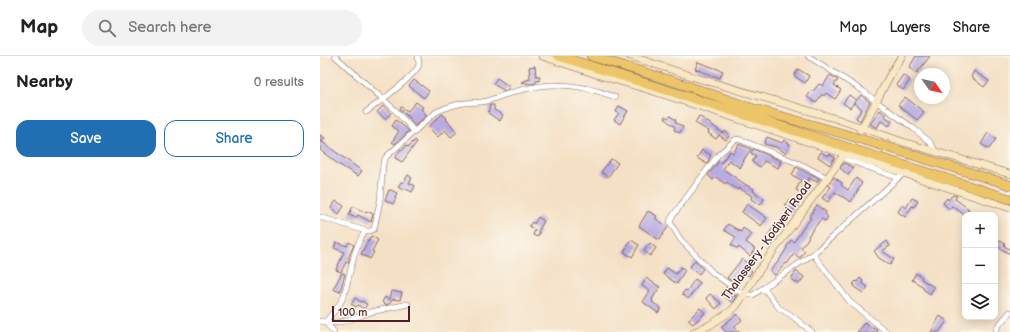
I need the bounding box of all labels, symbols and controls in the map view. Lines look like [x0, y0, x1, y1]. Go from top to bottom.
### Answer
search box [82, 10, 362, 46]
text: Map [20, 16, 58, 39]
icon: search [96, 17, 118, 39]
text: Search here [128, 18, 211, 37]
text: Map [839, 19, 867, 36]
text: Layers [889, 19, 931, 36]
text: Share [953, 19, 990, 36]
north arrow [914, 68, 950, 104]
text: Nearby [16, 72, 73, 92]
text: 0 results [254, 74, 304, 90]
button: Save [16, 120, 156, 157]
button: Share [164, 120, 304, 157]
street label: Thalassery - Kodiyeri Road [719, 178, 815, 303]
map controls [962, 212, 998, 320]
button: + [962, 212, 998, 248]
button: − [962, 248, 998, 284]
button: layers [962, 284, 998, 320]
scale bar [332, 304, 410, 323]
text: 100 m [338, 306, 367, 319]

